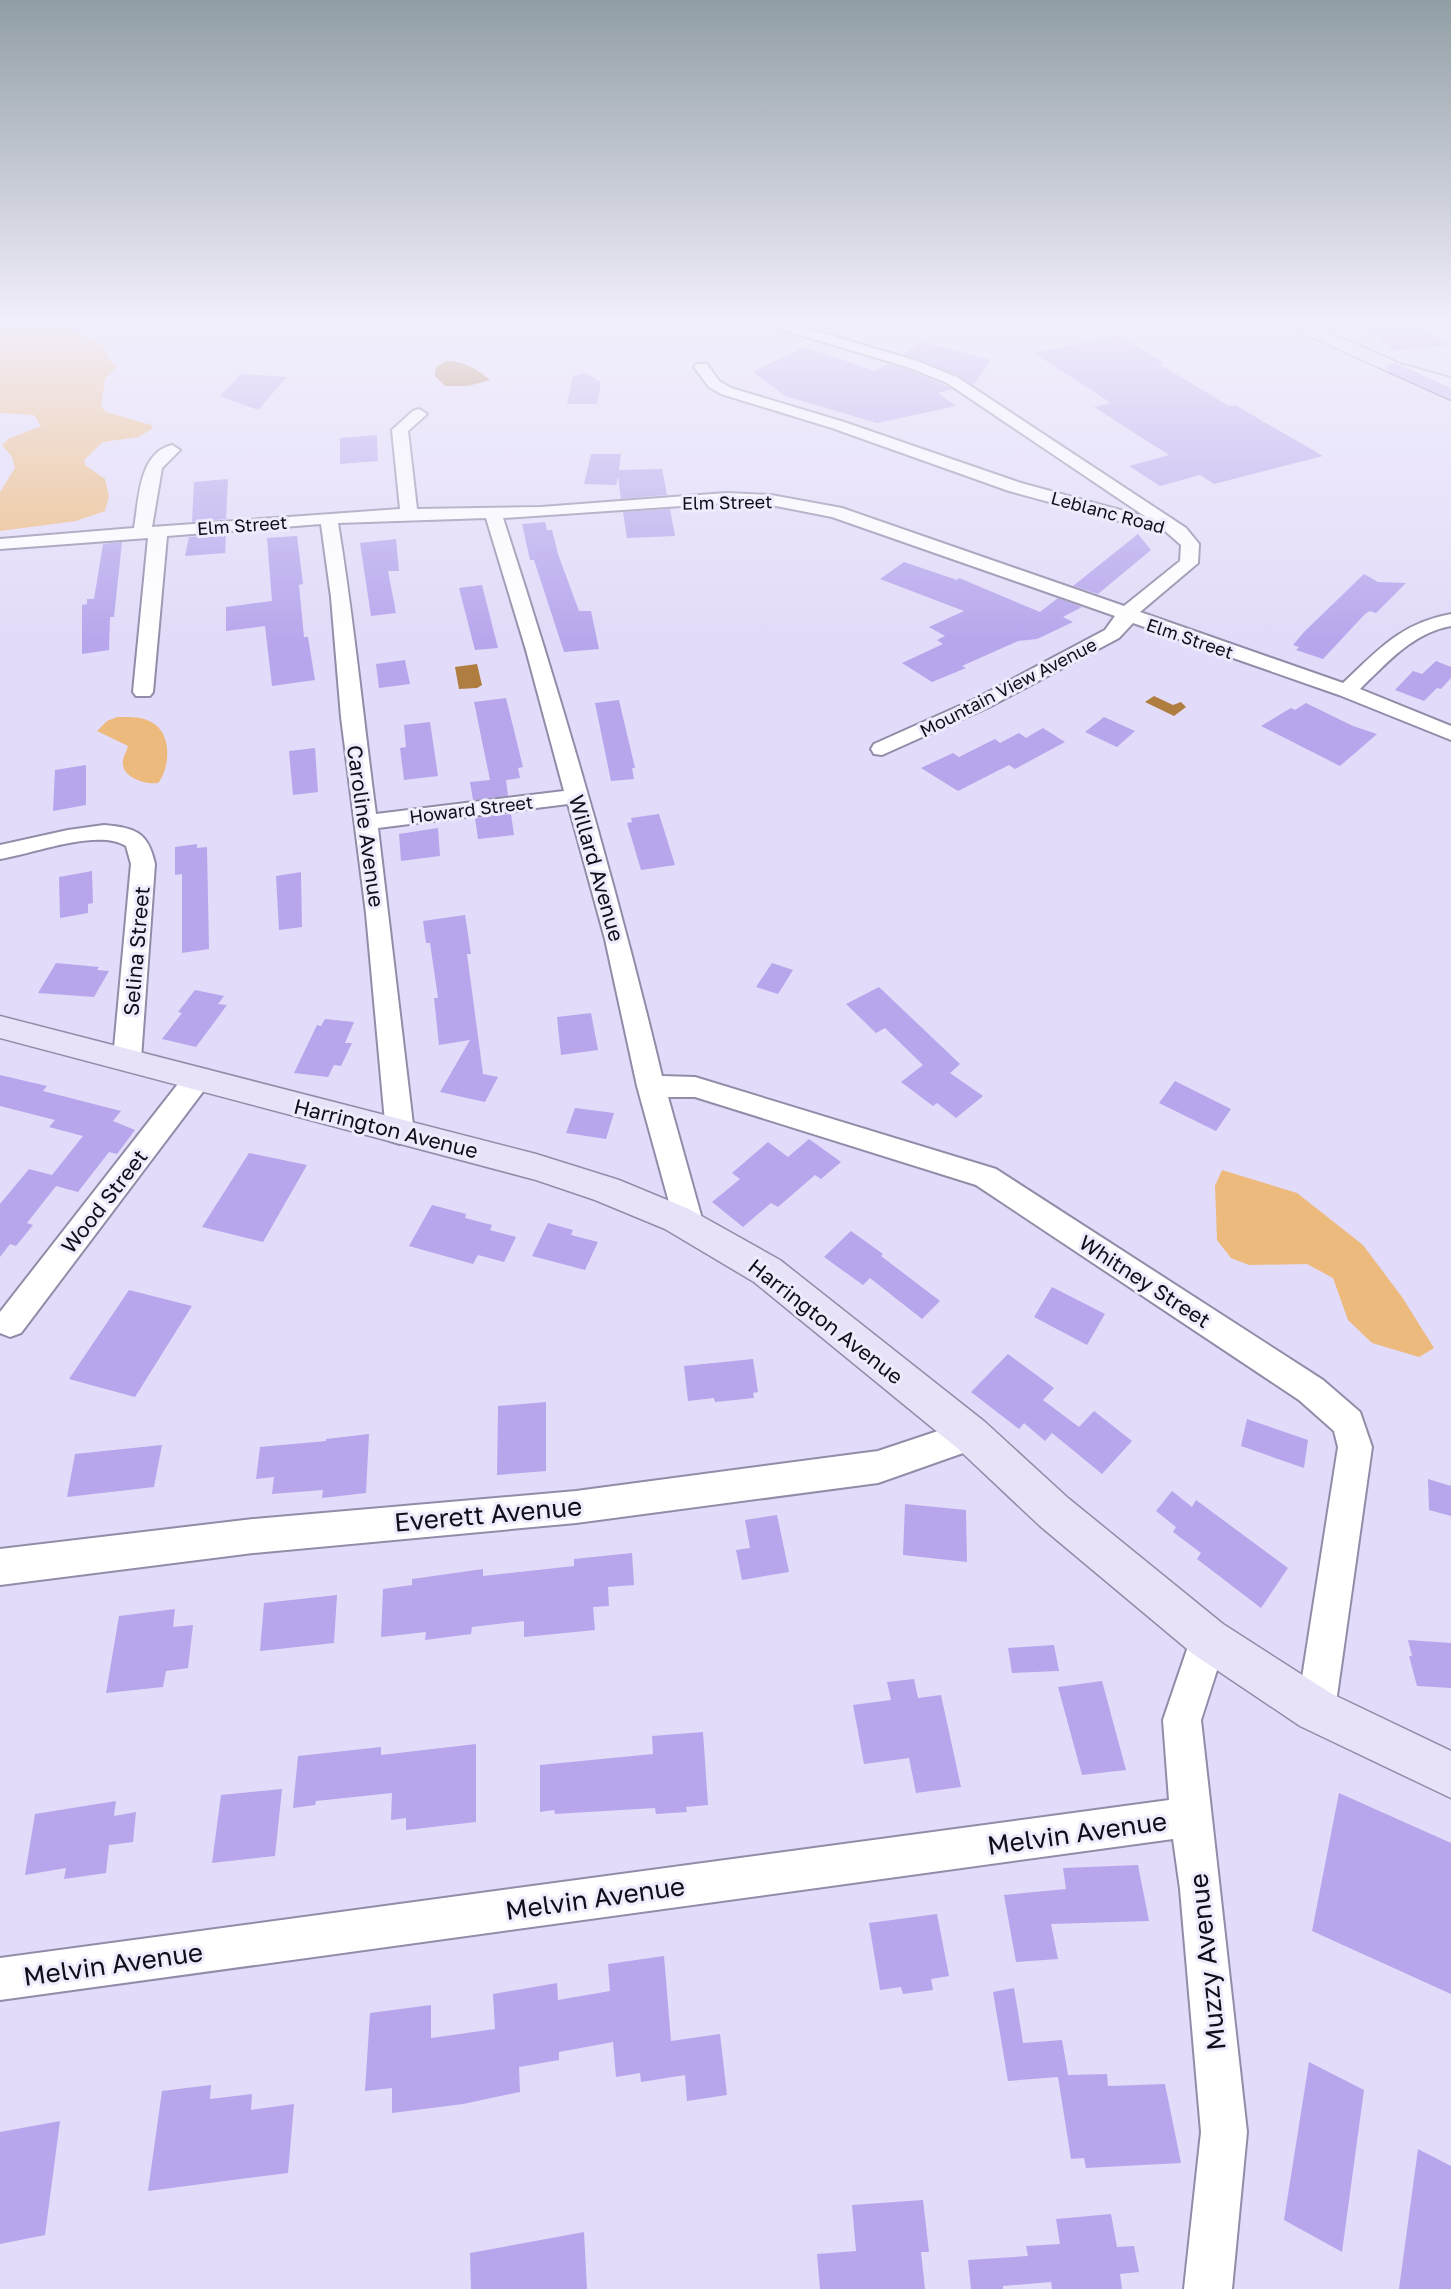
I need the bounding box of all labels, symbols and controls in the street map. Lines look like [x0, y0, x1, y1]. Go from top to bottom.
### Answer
street label: Leblanc Road [1049, 486, 1167, 538]
street label: Elm Street [682, 490, 772, 514]
street label: Elm Street [196, 511, 288, 539]
street label: Elm Street [1144, 613, 1236, 663]
street label: Mountain View Avenue [916, 633, 1100, 741]
street label: Caroline Avenue [342, 743, 390, 909]
street label: Howard Street [408, 791, 534, 827]
street label: Willard Avenue [564, 792, 630, 944]
street label: Selina Street [117, 885, 155, 1017]
street label: Harrington Avenue [291, 1093, 481, 1163]
street label: Wood Street [55, 1144, 153, 1258]
street label: Whitney Street [1075, 1229, 1215, 1333]
street label: Harrington Avenue [744, 1253, 908, 1389]
street label: Everett Avenue [393, 1490, 583, 1538]
street label: Melvin Avenue [985, 1805, 1169, 1861]
street label: Melvin Avenue [503, 1870, 687, 1926]
street label: Muzzy Avenue [1182, 1872, 1232, 2052]
street label: Melvin Avenue [21, 1936, 205, 1992]

